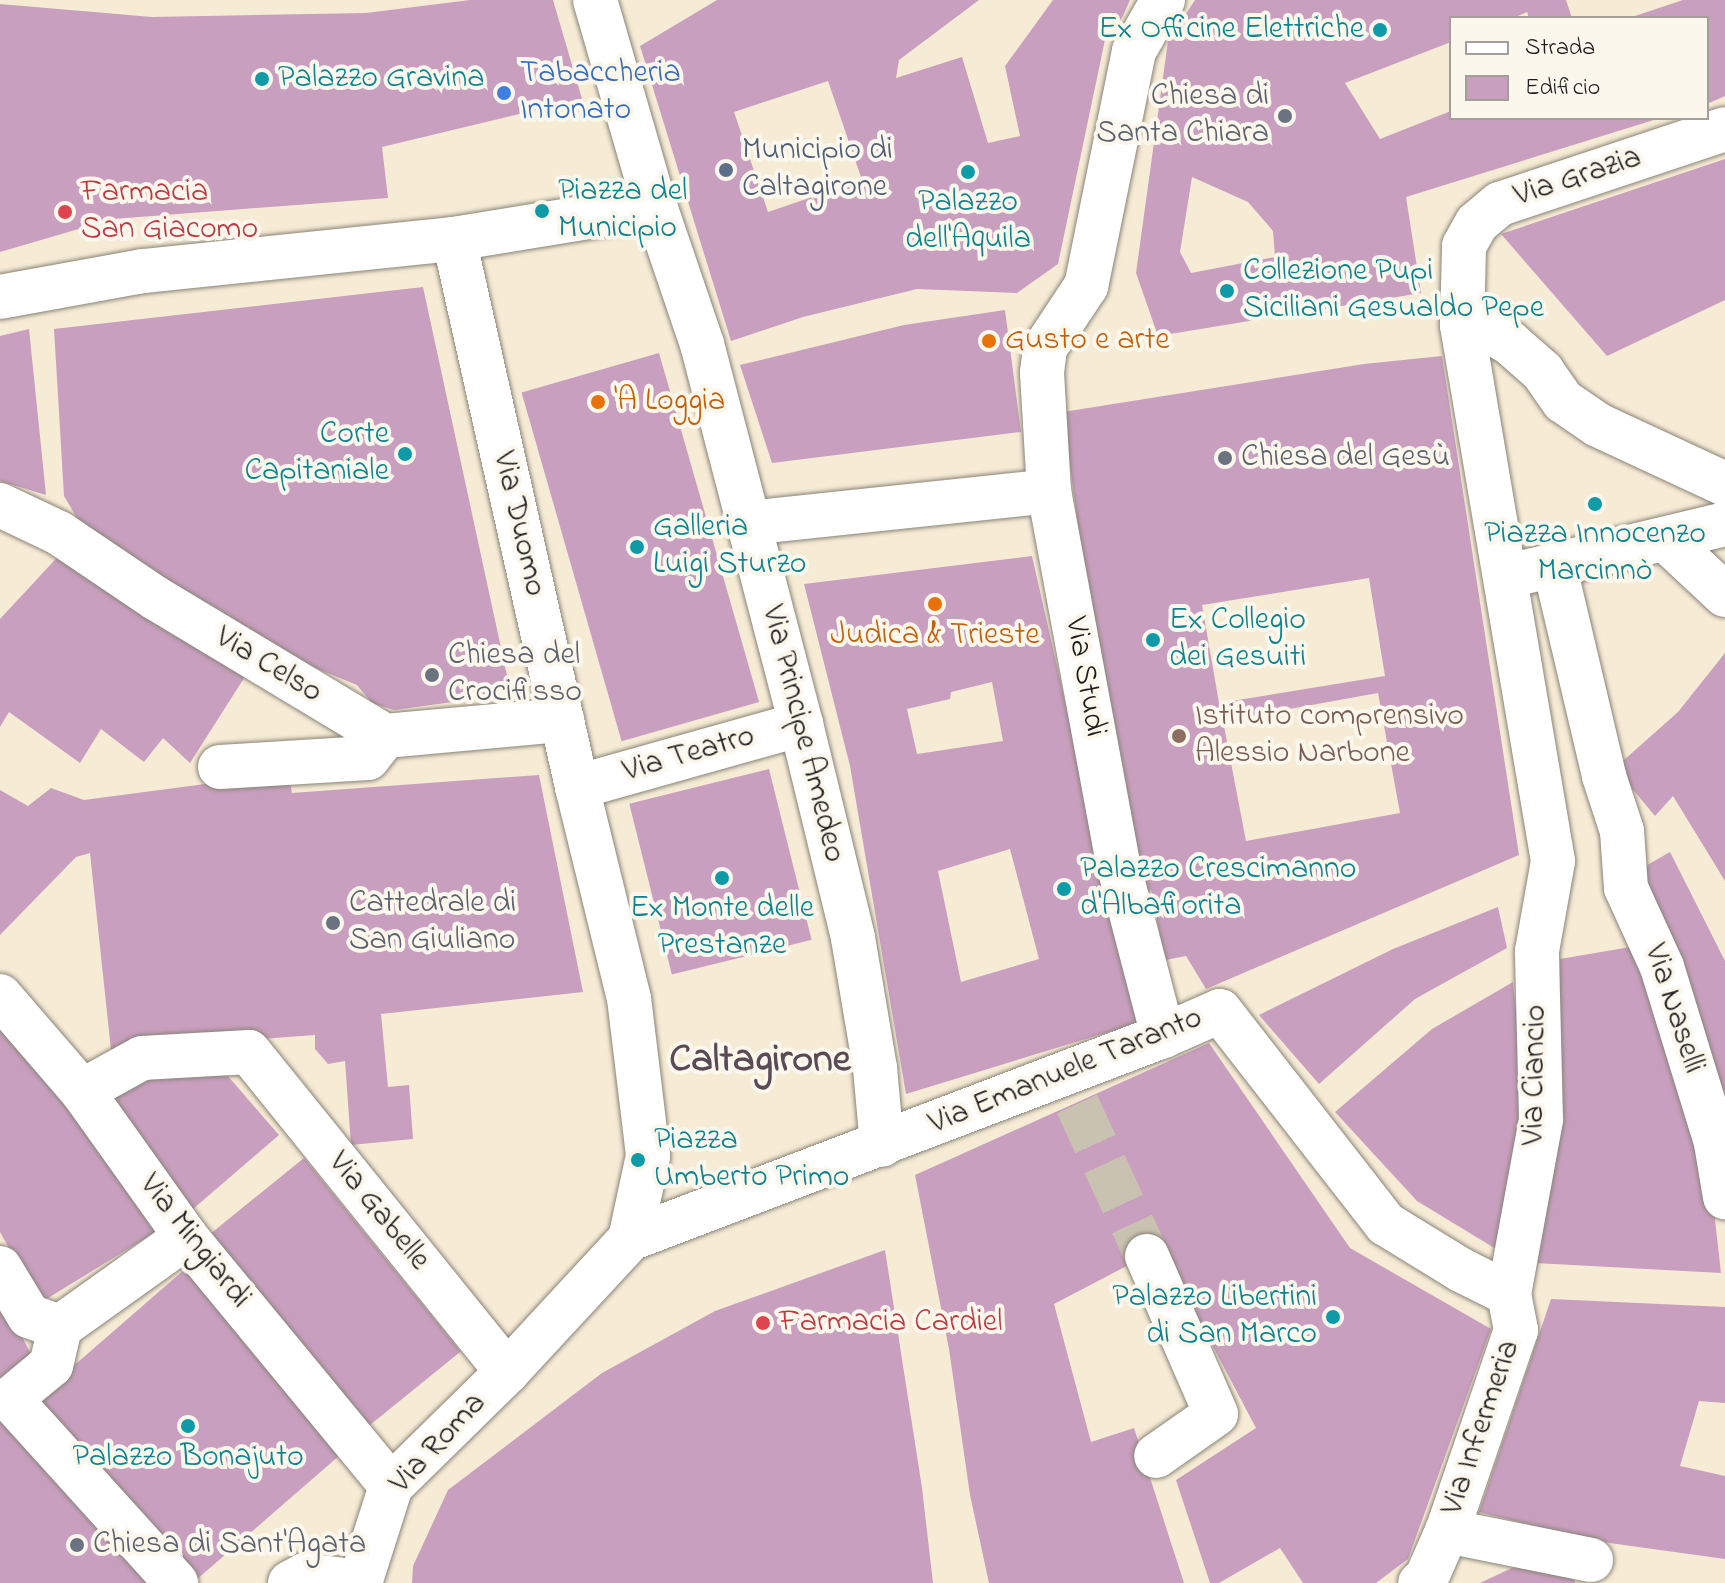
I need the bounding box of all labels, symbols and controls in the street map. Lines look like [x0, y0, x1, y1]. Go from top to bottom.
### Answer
place label: Ex Officine Elettriche [1099, 11, 1364, 49]
legend [1449, 16, 1709, 120]
marker: Ex Officine Elettriche [1371, 21, 1389, 39]
text: Strada [1525, 31, 1595, 66]
place label: Tabaccheria Intonato [520, 56, 681, 131]
place label: Palazzo Gravina [278, 60, 484, 98]
marker: Palazzo Gravina [253, 70, 271, 88]
text: Edificio [1525, 71, 1600, 106]
place label: Chiesa di Santa Chiara [1096, 79, 1269, 154]
marker: Tabaccheria Intonato [495, 84, 513, 102]
marker: Chiesa di Santa Chiara [1276, 107, 1294, 125]
place label: Municipio di Caltagirone [742, 133, 893, 208]
street label: Via Grazia [1510, 139, 1646, 217]
marker: Municipio di Caltagirone [717, 161, 735, 179]
marker: Palazzo dell'Aquila [959, 163, 977, 181]
place label: Piazza del Municipio [558, 174, 687, 249]
place label: Farmacia San Giacomo [81, 175, 258, 250]
place label: Palazzo dell'Aquila [905, 185, 1031, 260]
marker: Piazza del Municipio [533, 202, 551, 220]
marker: Farmacia San Giacomo [56, 203, 74, 221]
place label: Collezione Pupi Siciliani Gesualdo Pepe [1243, 254, 1544, 329]
marker: Collezione Pupi Siciliani Gesualdo Pepe [1218, 282, 1236, 300]
place label: Gusto e arte [1005, 322, 1170, 360]
marker: Gusto e arte [980, 332, 998, 350]
place label: 'A Loggia [614, 383, 725, 421]
marker: 'A Loggia [589, 393, 607, 411]
place label: Corte Capitaniale [244, 417, 389, 492]
place label: Chiesa del Gesù [1241, 439, 1450, 477]
marker: Corte Capitaniale [396, 445, 414, 463]
street label: Via Duomo [483, 448, 553, 600]
marker: Chiesa del Gesù [1216, 449, 1234, 467]
marker: Piazza Innocenzo Marcinnò [1586, 495, 1604, 513]
place label: Galleria Luigi Sturzo [653, 510, 806, 585]
place label: Piazza Innocenzo Marcinnò [1484, 517, 1706, 592]
marker: Galleria Luigi Sturzo [628, 538, 646, 556]
marker: Judica & Trieste [926, 595, 944, 613]
street label: Via Principe Amedeo [752, 602, 852, 866]
place label: Ex Collegio dei Gesuiti [1169, 603, 1306, 678]
street label: Via Studi [1055, 614, 1113, 740]
place label: Judica & Trieste [830, 617, 1040, 655]
street label: Via Celso [208, 619, 328, 713]
marker: Ex Collegio dei Gesuiti [1144, 631, 1162, 649]
place label: Chiesa del Crocifisso [448, 638, 582, 713]
marker: Chiesa del Crocifisso [423, 666, 441, 684]
place label: Istituto comprensivo Alessio Narbone [1195, 699, 1464, 774]
street label: Via Teatro [619, 718, 759, 792]
marker: Istituto comprensivo Alessio Narbone [1170, 727, 1188, 745]
place label: Palazzo Crescimanno d'Albafiorita [1080, 852, 1356, 927]
marker: Ex Monte delle Prestanze [713, 869, 731, 887]
marker: Palazzo Crescimanno d'Albafiorita [1055, 880, 1073, 898]
place label: Cattedrale di San Giuliano [349, 886, 516, 961]
place label: Ex Monte delle Prestanze [630, 891, 814, 966]
marker: Cattedrale di San Giuliano [324, 914, 342, 932]
street label: Via Naselli [1634, 939, 1712, 1079]
street label: Via Emanuele Taranto [924, 1000, 1208, 1144]
street label: Via Ciancio [1516, 1004, 1556, 1146]
district label: Caltagirone [669, 1037, 851, 1085]
place label: Piazza Umberto Primo [654, 1123, 849, 1198]
street label: Via Gabelle [319, 1145, 437, 1279]
marker: Piazza Umberto Primo [629, 1151, 647, 1169]
street label: Via Mingiardi [130, 1167, 258, 1317]
place label: Palazzo Libertini di San Marco [1112, 1280, 1317, 1355]
place label: Farmacia Cardiel [779, 1304, 1003, 1342]
marker: Palazzo Libertini di San Marco [1324, 1308, 1342, 1326]
marker: Farmacia Cardiel [754, 1314, 772, 1332]
street label: Via Infermeria [1434, 1336, 1530, 1520]
street label: Via Roma [383, 1386, 495, 1502]
marker: Palazzo Bonajuto [179, 1417, 197, 1435]
place label: Palazzo Bonajuto [72, 1439, 304, 1477]
place label: Chiesa di Sant'Agata [93, 1526, 366, 1564]
marker: Chiesa di Sant'Agata [68, 1536, 86, 1554]

